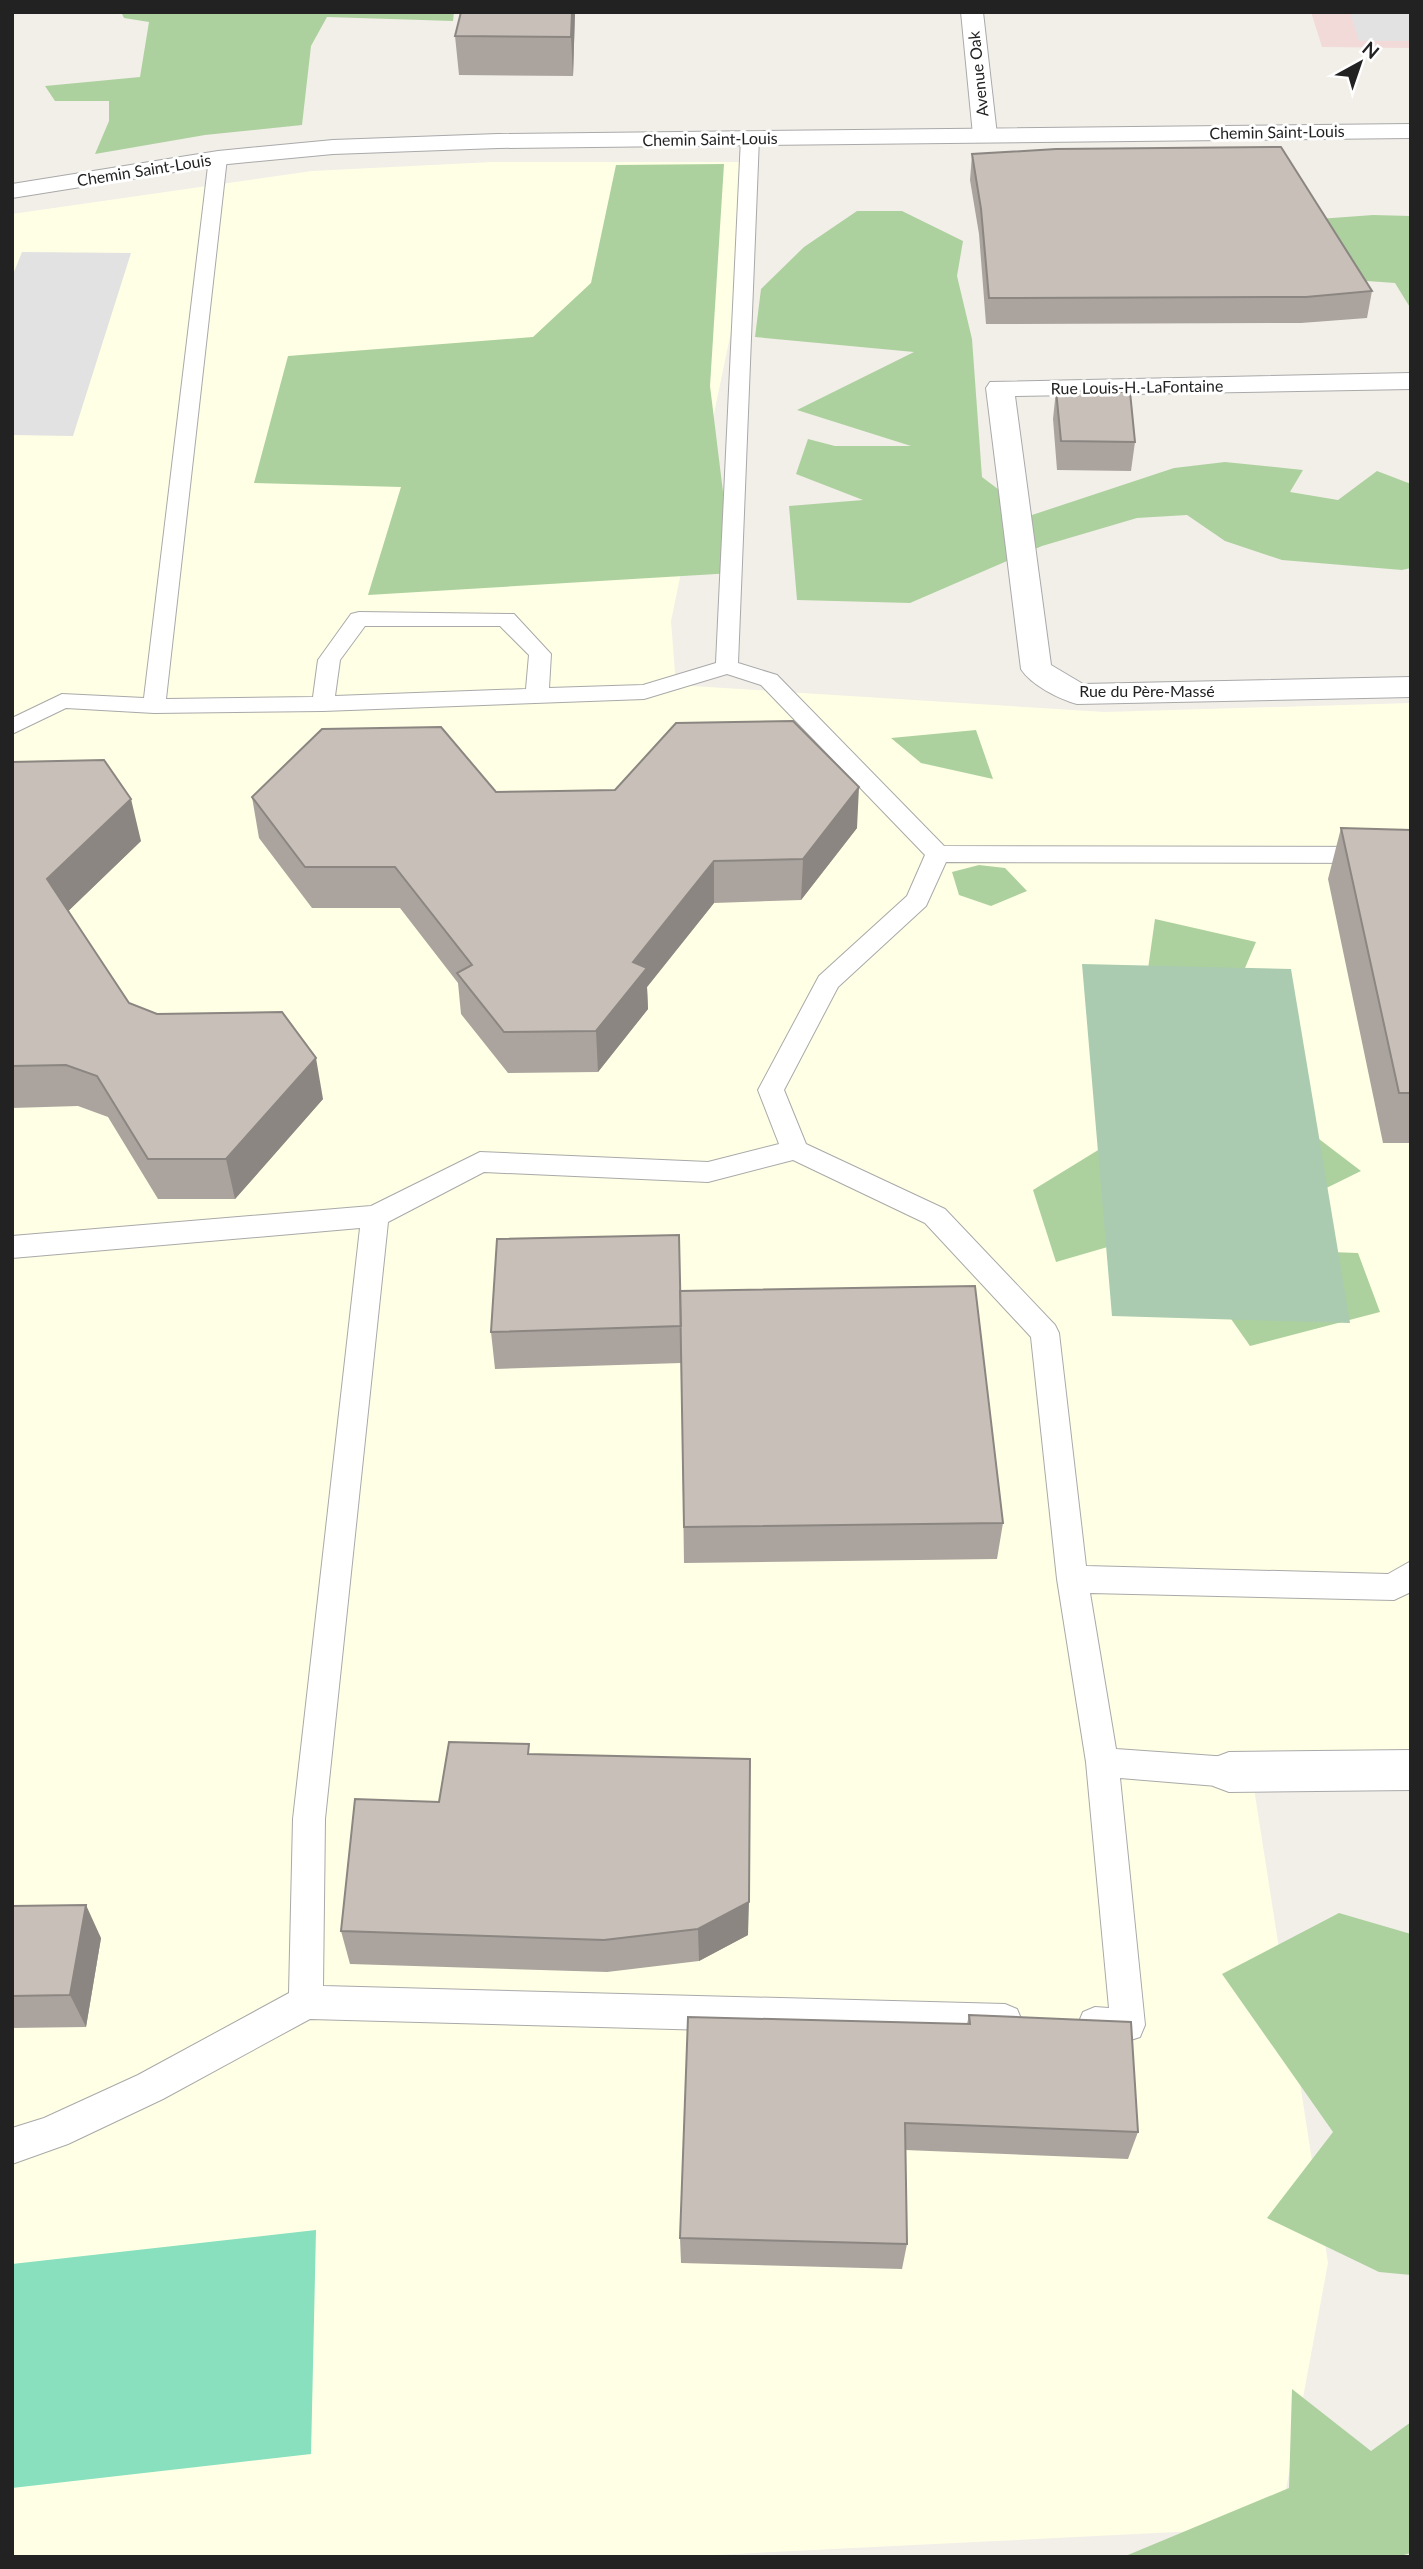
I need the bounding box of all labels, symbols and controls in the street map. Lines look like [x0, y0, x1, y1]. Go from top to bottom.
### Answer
north arrow [1325, 28, 1395, 98]
street label: Avenue Oak [963, 30, 991, 118]
text: N [1358, 36, 1384, 63]
street label: Chemin Saint-Louis [1209, 121, 1345, 142]
street label: Chemin Saint-Louis [642, 128, 778, 149]
street label: Chemin Saint-Louis [76, 150, 212, 189]
street label: Rue Louis-H.-LaFontaine [1051, 375, 1223, 398]
street label: Rue du Père-Massé [1079, 681, 1215, 700]

